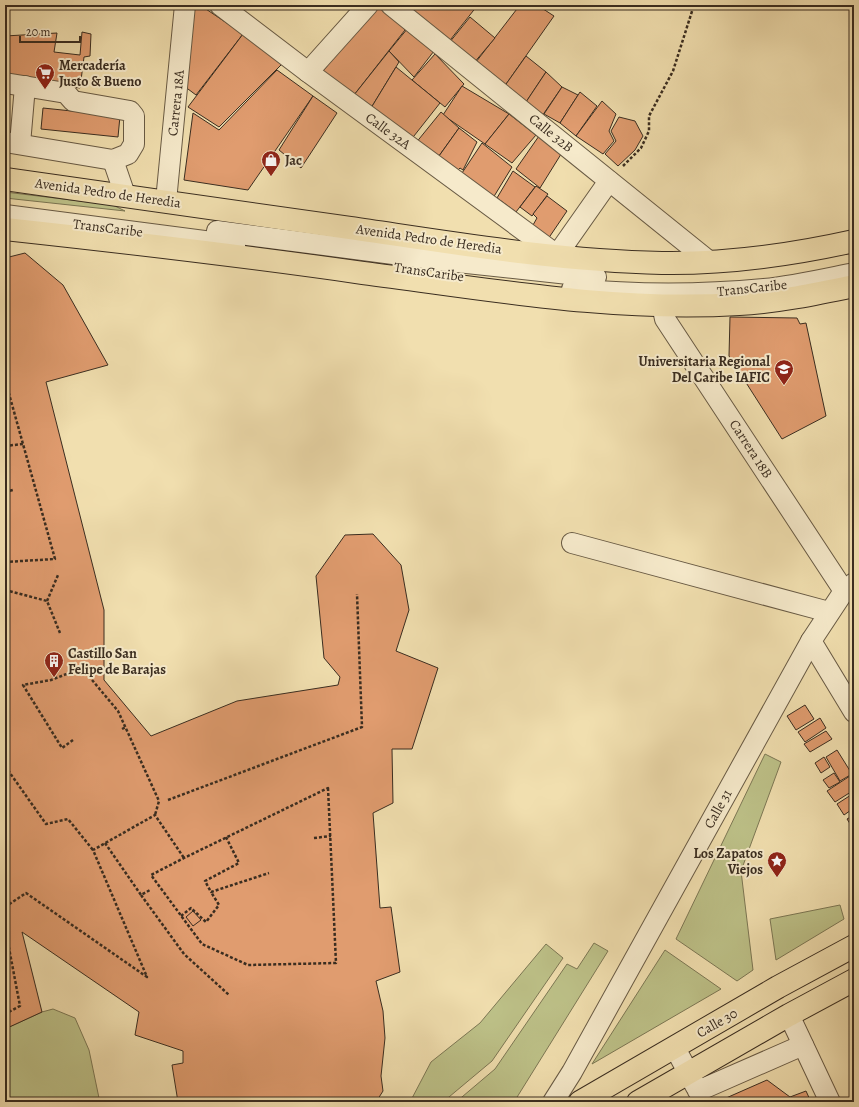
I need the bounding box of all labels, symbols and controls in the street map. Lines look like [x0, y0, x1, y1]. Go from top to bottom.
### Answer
scale bar [20, 18, 80, 44]
text: 20 m [26, 24, 50, 40]
place label: Mercadería Justo & Bueno [59, 56, 142, 91]
supermarket icon: Mercadería Justo & Bueno [34, 62, 56, 90]
street label: Carrera 18A [163, 68, 189, 137]
street label: Calle 32A [361, 108, 415, 154]
street label: Calle 32B [525, 109, 577, 157]
shop icon: Jac [260, 149, 282, 177]
place label: Jac [285, 151, 302, 170]
street label: Avenida Pedro de Heredia [33, 173, 183, 213]
street label: TransCaribe [72, 214, 144, 242]
street label: Avenida Pedro de Heredia [354, 219, 504, 259]
street label: TransCaribe [393, 258, 465, 286]
street label: TransCaribe [716, 275, 788, 301]
place label: Universitaria Regional Del Caribe IAFIC [639, 352, 770, 387]
school or university icon: Universitaria Regional Del Caribe IAFIC [773, 358, 795, 386]
street label: Carrera 18B [725, 416, 777, 482]
place label: Castillo San Felipe de Barajas [68, 644, 166, 679]
building icon: Castillo San Felipe de Barajas [43, 650, 65, 678]
street label: Calle 31 [700, 786, 737, 832]
place label: Los Zapatos Viejos [693, 844, 763, 879]
place icon: Los Zapatos Viejos [766, 850, 788, 878]
street label: Calle 30 [693, 1004, 741, 1042]

